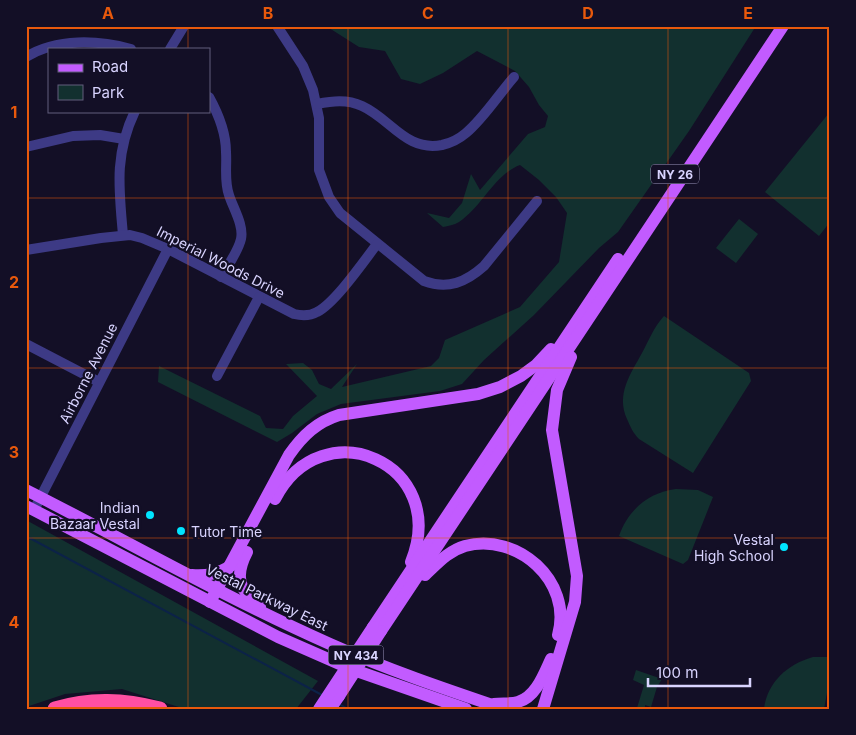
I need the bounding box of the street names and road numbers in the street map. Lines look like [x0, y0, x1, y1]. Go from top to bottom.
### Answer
road number: NY 26 [651, 164, 699, 183]
street label: Imperial Woods Drive [154, 222, 288, 302]
street label: Airborne Avenue [55, 320, 121, 426]
street label: Vestal Parkway East [203, 560, 331, 634]
road number: NY 434 [328, 646, 384, 664]

